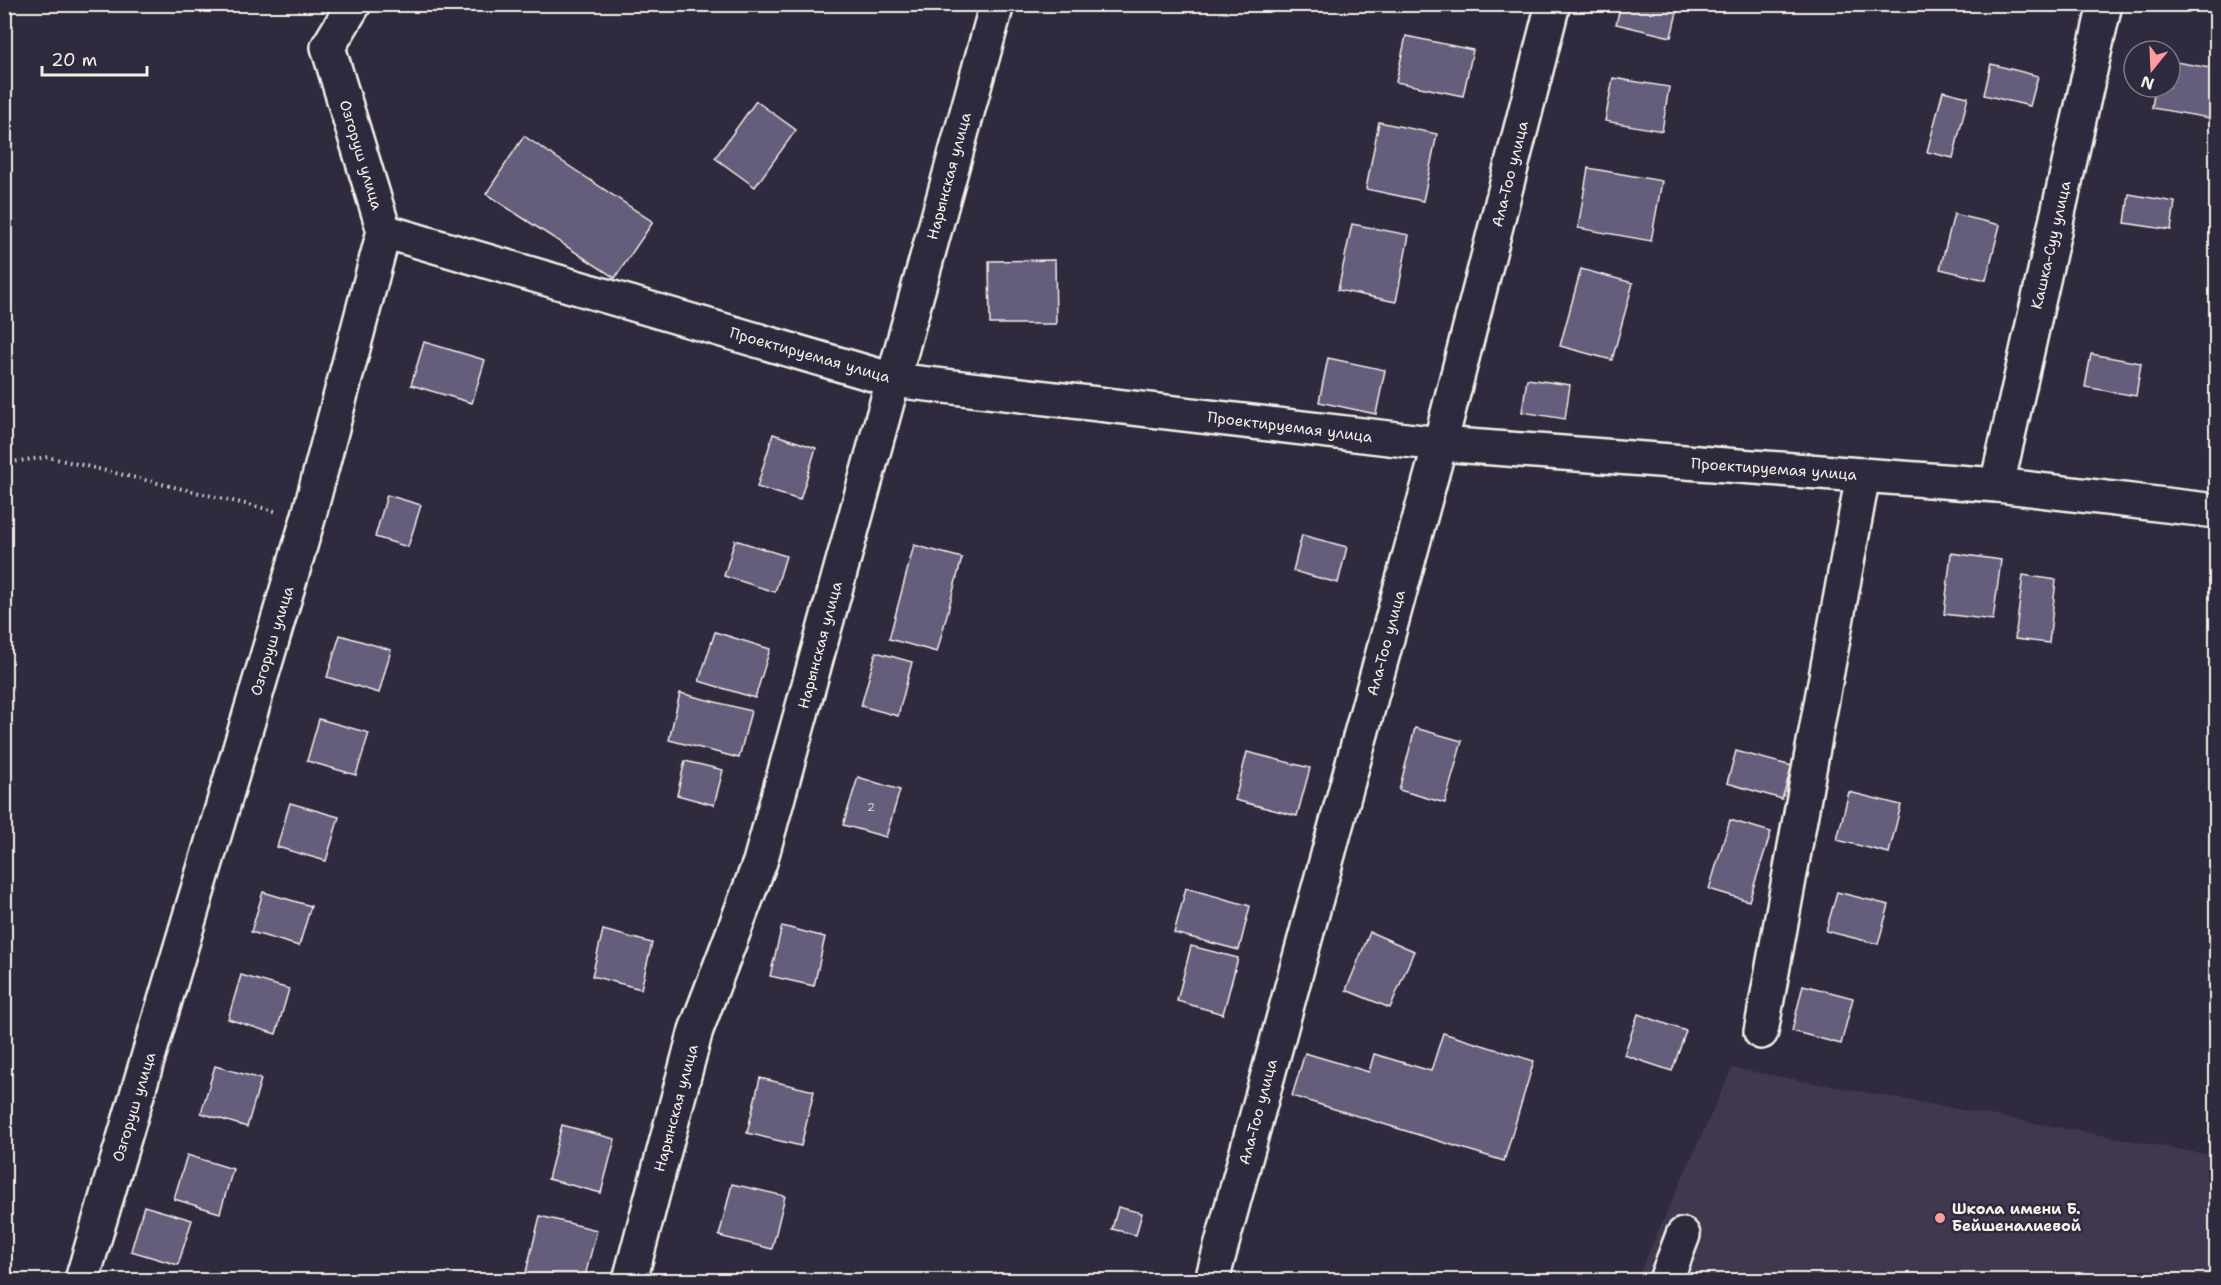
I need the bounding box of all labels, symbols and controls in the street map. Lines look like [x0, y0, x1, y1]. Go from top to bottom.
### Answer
scale bar [42, 39, 147, 77]
north arrow [2122, 39, 2182, 99]
text: 20 m [51, 48, 97, 72]
text: N [2138, 71, 2157, 95]
street label: Озгоруш улица [335, 98, 387, 213]
street label: Нарынская улица [922, 109, 976, 242]
street label: Ала-Тоо улица [1487, 118, 1533, 229]
street label: Кашка-Суу улица [2027, 178, 2076, 311]
street label: Проектируемая улица [727, 323, 893, 388]
street label: Проектируемая улица [1206, 407, 1374, 447]
street label: Проектируемая улица [1691, 453, 1858, 485]
street label: Нарынская улица [793, 578, 847, 711]
street label: Озгоруш улица [246, 583, 298, 698]
street label: Ала-Тоо улица [1362, 587, 1410, 698]
house number: 2 [867, 799, 875, 815]
street label: Нарынская улица [649, 1041, 703, 1174]
street label: Озгоруш улица [108, 1049, 160, 1164]
street label: Ала-Тоо улица [1234, 1056, 1282, 1167]
place label: Школа имени Б. Бейшеналиевой [1952, 1199, 2082, 1236]
marker: Школа имени Б. Бейшеналиевой [1933, 1211, 1947, 1225]

